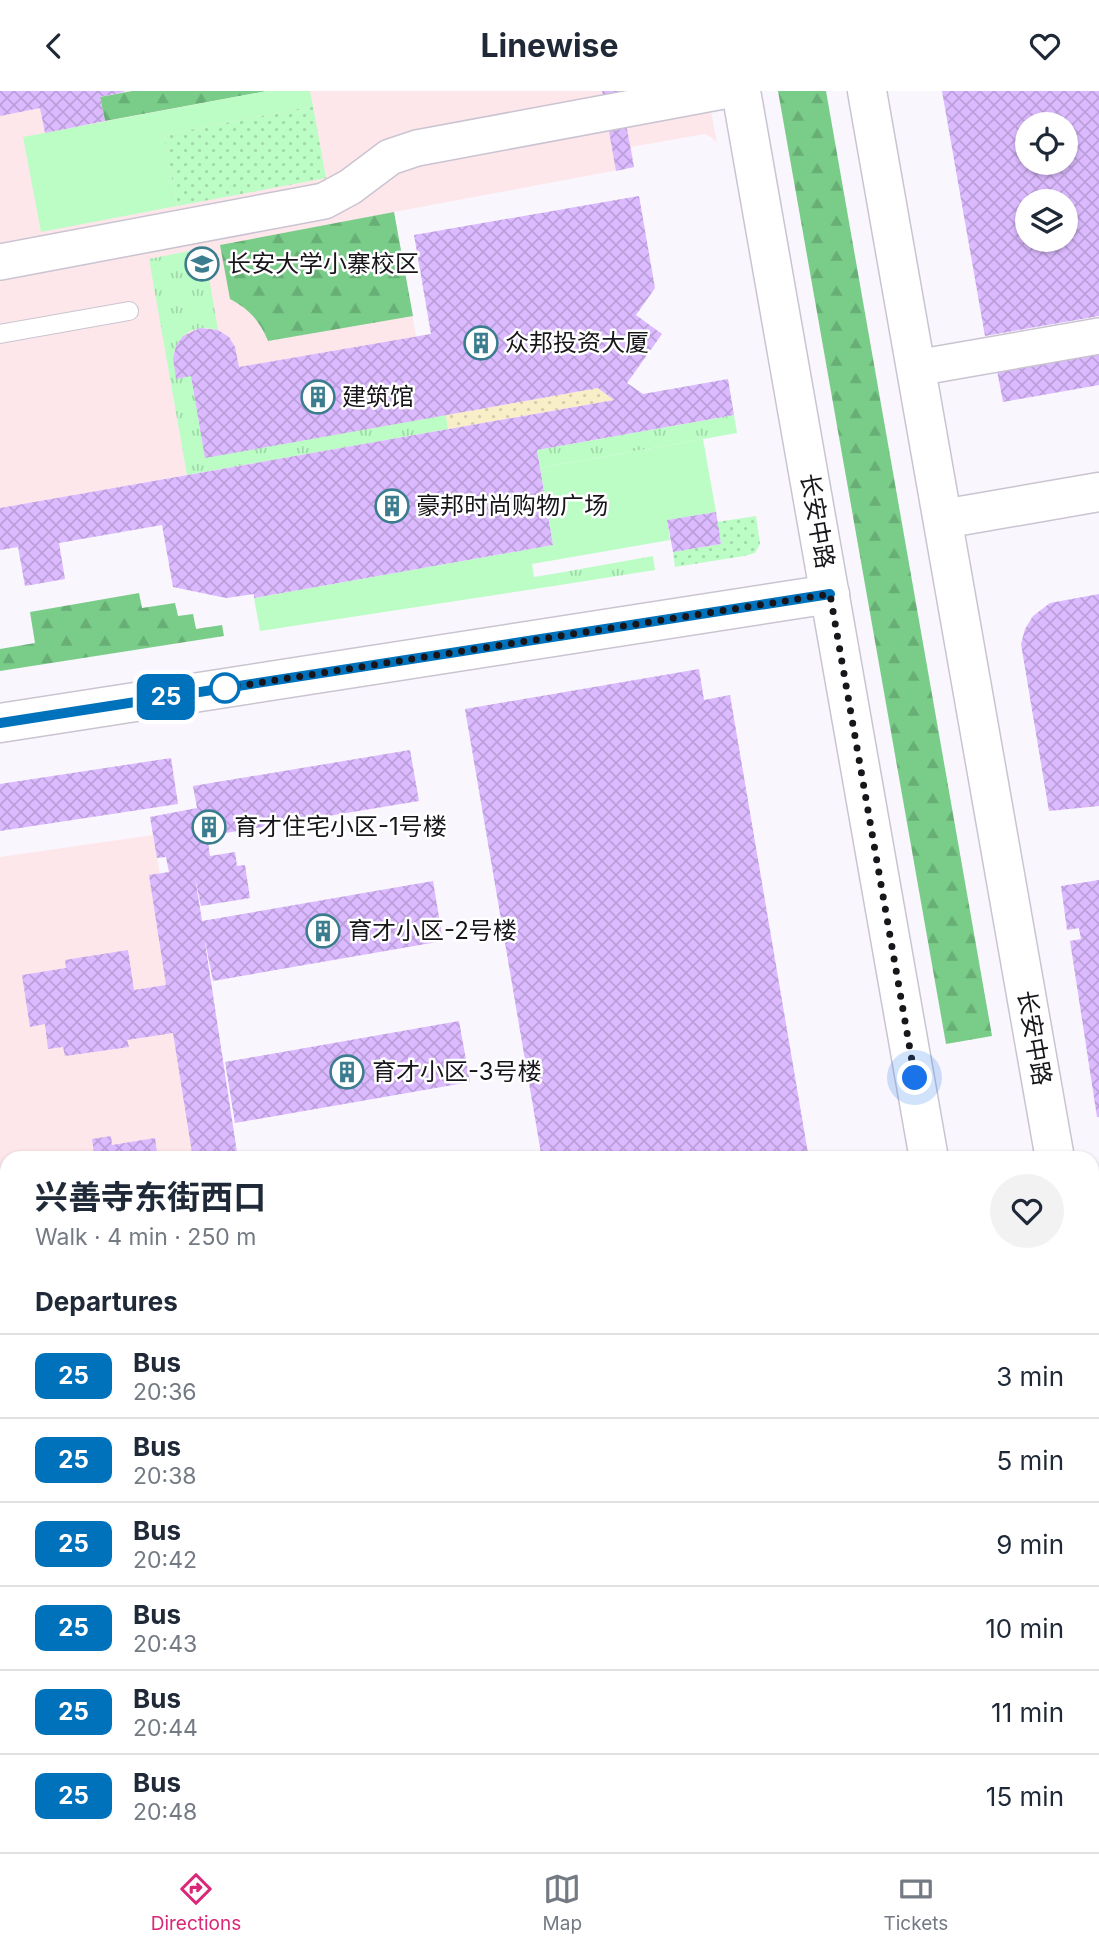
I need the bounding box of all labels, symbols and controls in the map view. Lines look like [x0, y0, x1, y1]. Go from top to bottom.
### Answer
text: Linewise [480, 26, 619, 65]
icon: back [35, 27, 73, 65]
icon: heart [1026, 27, 1064, 65]
map controls [1015, 112, 1078, 252]
button: locate [1015, 112, 1078, 175]
button: layers [1015, 189, 1078, 252]
school or university icon: 长安大学小寨校区 [183, 245, 221, 283]
place label: 长安大学小寨校区 [227, 249, 419, 278]
building icon: 众邦投资大厦 [462, 324, 500, 362]
place label: 众邦投资大厦 [505, 328, 649, 357]
building icon: 建筑馆 [299, 378, 337, 416]
place label: 建筑馆 [342, 382, 414, 411]
street label: 长安中路 [795, 471, 840, 571]
building icon: 豪邦时尚购物广场 [373, 487, 411, 525]
place label: 豪邦时尚购物广场 [416, 491, 608, 520]
unlabelled marker [210, 673, 240, 703]
line badge: 25 [134, 674, 198, 720]
text: 25 [151, 682, 181, 711]
building icon: 育才住宅小区-1号楼 [190, 808, 228, 846]
place label: 育才住宅小区-1号楼 [234, 812, 447, 841]
building icon: 育才小区-2号楼 [304, 912, 342, 950]
place label: 育才小区-2号楼 [348, 916, 517, 945]
street label: 长安中路 [1012, 988, 1057, 1088]
building icon: 育才小区-3号楼 [328, 1053, 366, 1091]
place label: 育才小区-3号楼 [372, 1057, 542, 1086]
your location [897, 1060, 932, 1095]
button: heart [990, 1174, 1064, 1248]
text: 兴善寺东街西口 [35, 1177, 266, 1217]
text: Walk · 4 min · 250 m [35, 1223, 257, 1251]
text: Departures [35, 1286, 178, 1317]
text: Bus [133, 1347, 181, 1378]
text: 25 [58, 1361, 89, 1390]
text: 3 min [996, 1361, 1064, 1392]
text: 20:36 [133, 1378, 197, 1406]
text: Bus [133, 1431, 181, 1462]
text: 25 [58, 1445, 89, 1474]
text: 5 min [996, 1445, 1064, 1476]
text: 20:38 [133, 1462, 197, 1490]
text: Bus [133, 1515, 181, 1546]
text: 25 [58, 1529, 89, 1558]
text: 9 min [996, 1529, 1064, 1560]
text: 20:42 [133, 1546, 197, 1574]
text: Bus [133, 1599, 181, 1630]
text: 25 [58, 1613, 89, 1642]
text: 10 min [985, 1613, 1064, 1644]
text: 20:43 [133, 1630, 197, 1658]
text: Bus [133, 1683, 181, 1714]
text: 25 [58, 1697, 89, 1726]
text: 11 min [991, 1697, 1064, 1728]
text: 20:44 [133, 1714, 198, 1742]
text: Bus [133, 1767, 181, 1798]
text: 25 [58, 1781, 89, 1810]
text: 15 min [986, 1781, 1064, 1812]
text: 20:48 [133, 1798, 197, 1826]
tab: Directions [151, 1870, 241, 1935]
tab: Map [543, 1870, 582, 1935]
tab: Tickets [883, 1870, 948, 1935]

